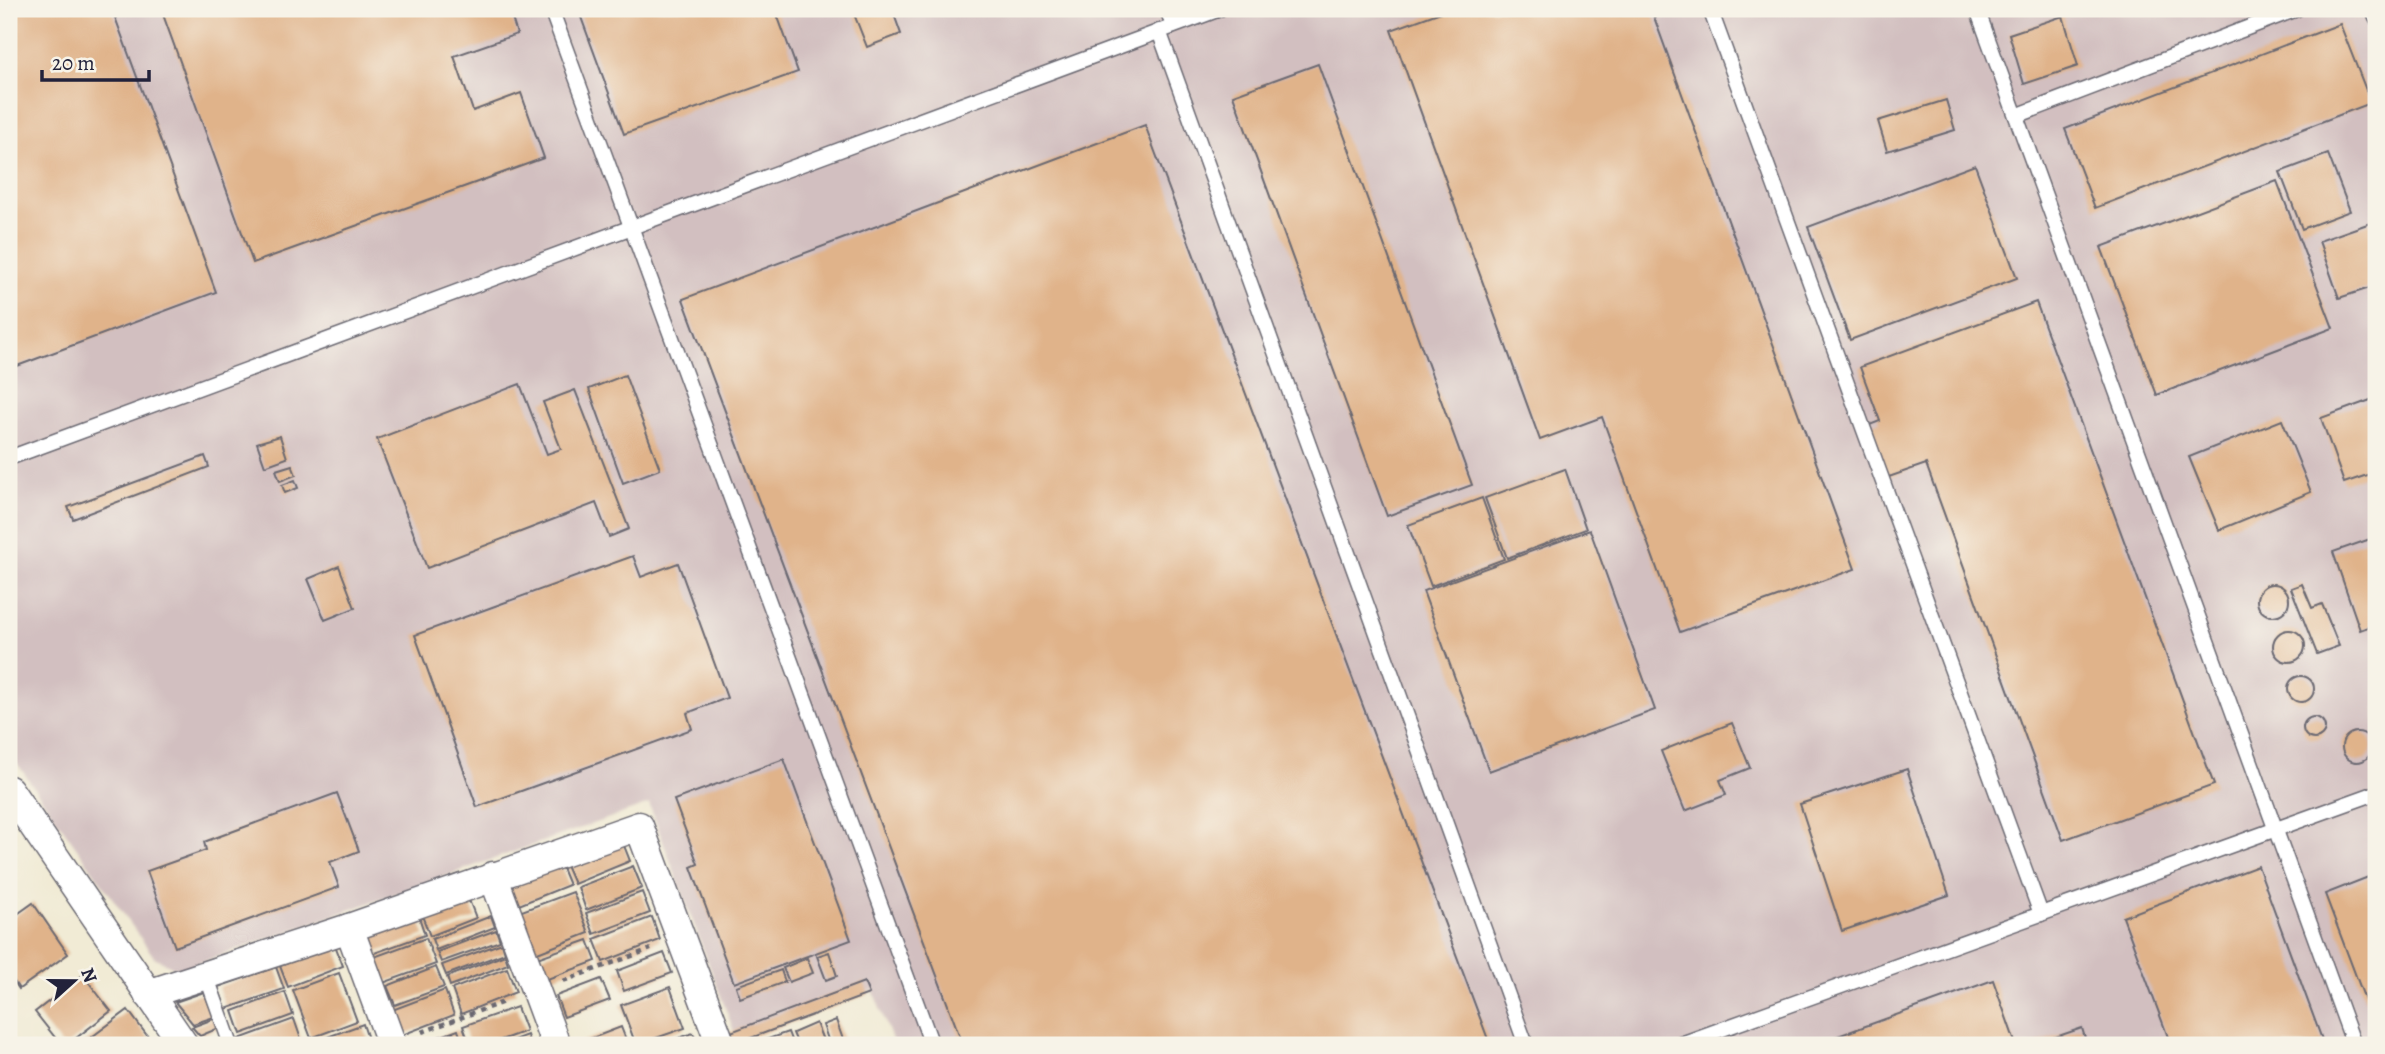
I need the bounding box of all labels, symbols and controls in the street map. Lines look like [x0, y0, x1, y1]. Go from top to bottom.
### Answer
scale bar [42, 38, 149, 82]
text: 20 m [52, 49, 95, 77]
north arrow [38, 946, 108, 1016]
text: N [74, 964, 104, 987]

